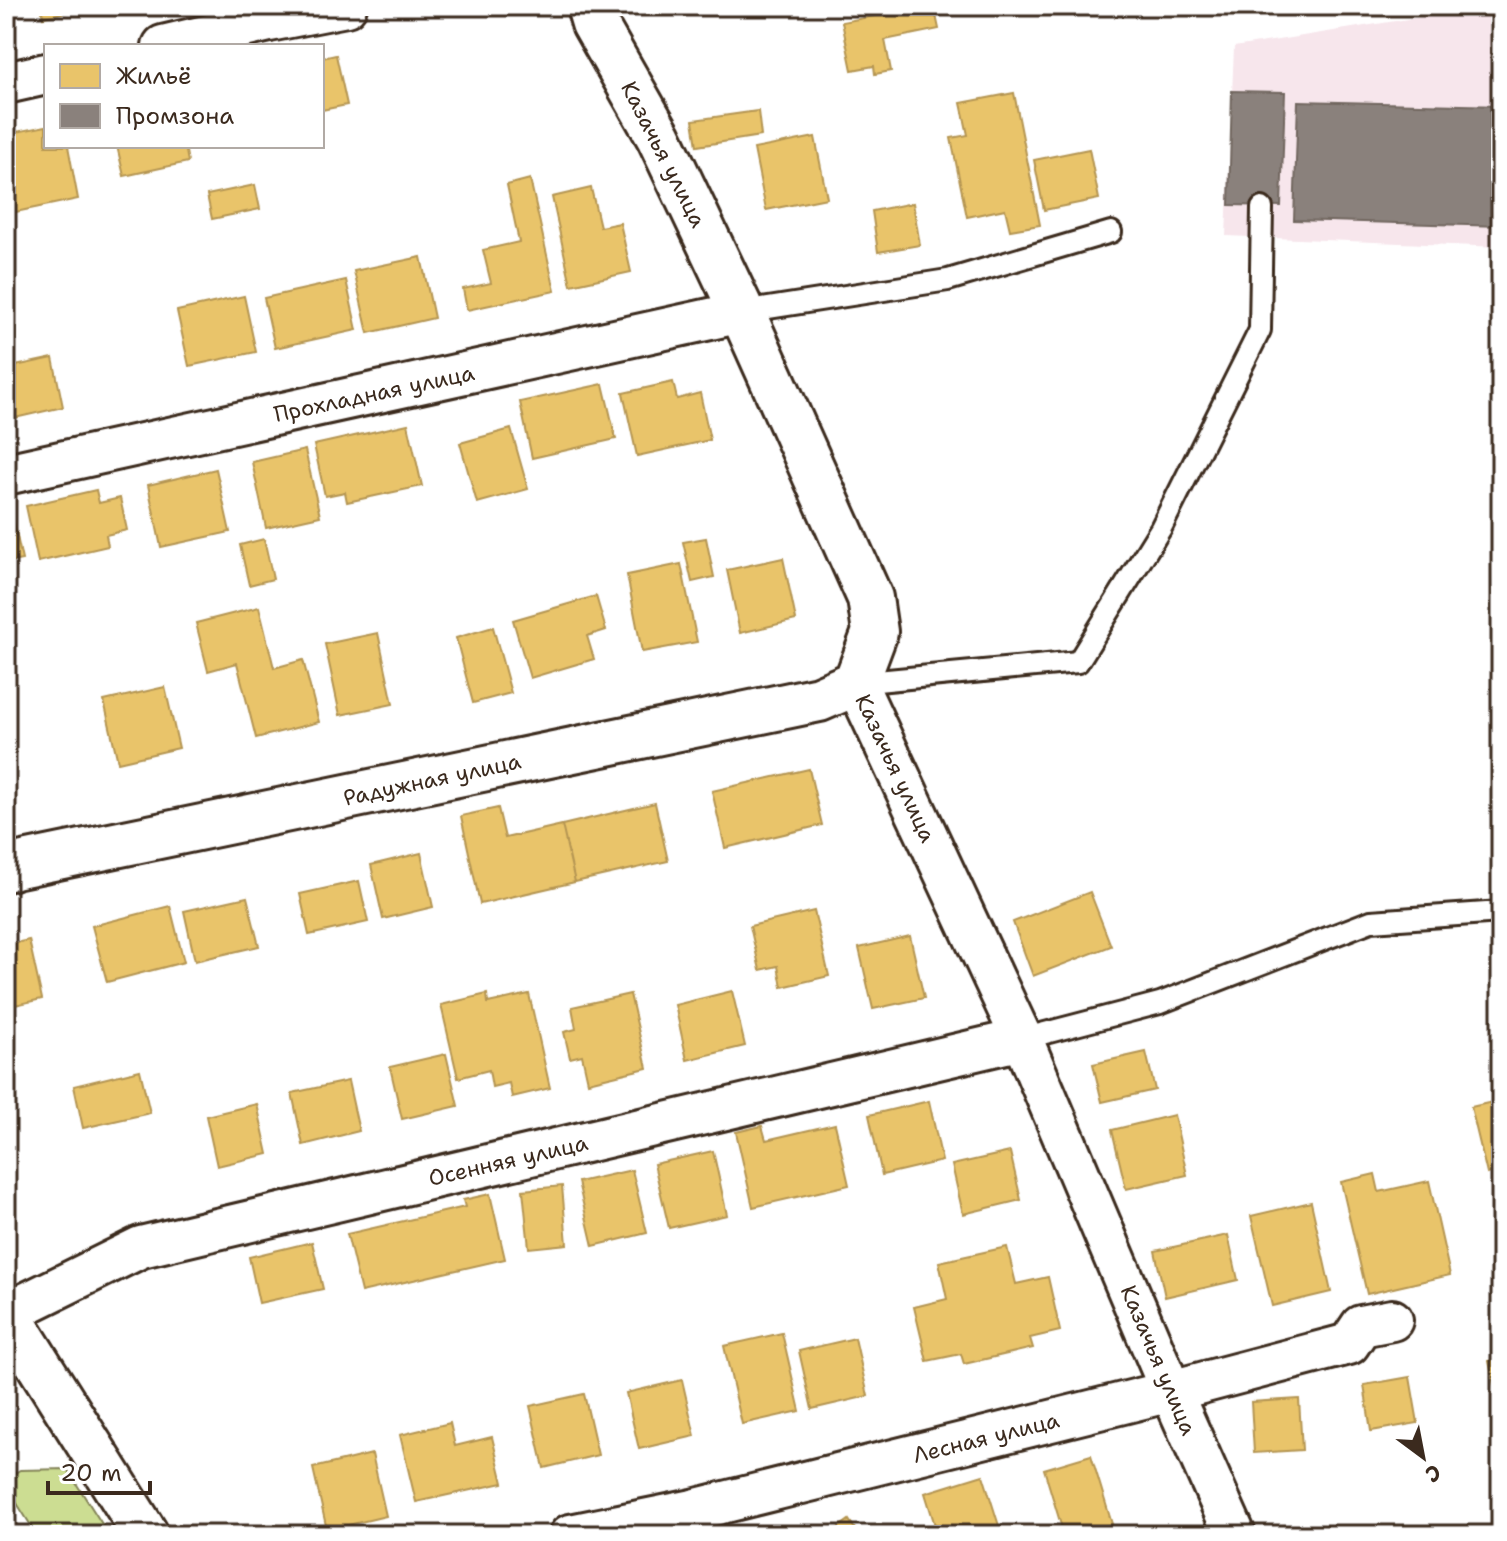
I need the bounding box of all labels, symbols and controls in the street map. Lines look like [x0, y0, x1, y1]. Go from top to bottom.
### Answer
legend [44, 44, 324, 148]
text: Жильё [116, 60, 192, 92]
street label: Казачья улица [614, 76, 713, 233]
text: Промзона [116, 100, 234, 132]
street label: Прохладная улица [271, 358, 477, 429]
street label: Казачья улица [849, 689, 943, 847]
street label: Радужная улица [341, 746, 524, 812]
street label: Осенняя улица [426, 1128, 591, 1193]
street label: Казачья улица [1114, 1281, 1203, 1440]
street label: Лесная улица [910, 1405, 1063, 1470]
north arrow [1383, 1417, 1463, 1497]
scale bar [48, 1445, 150, 1495]
text: 20 m [60, 1457, 122, 1489]
text: С [1420, 1458, 1447, 1489]

